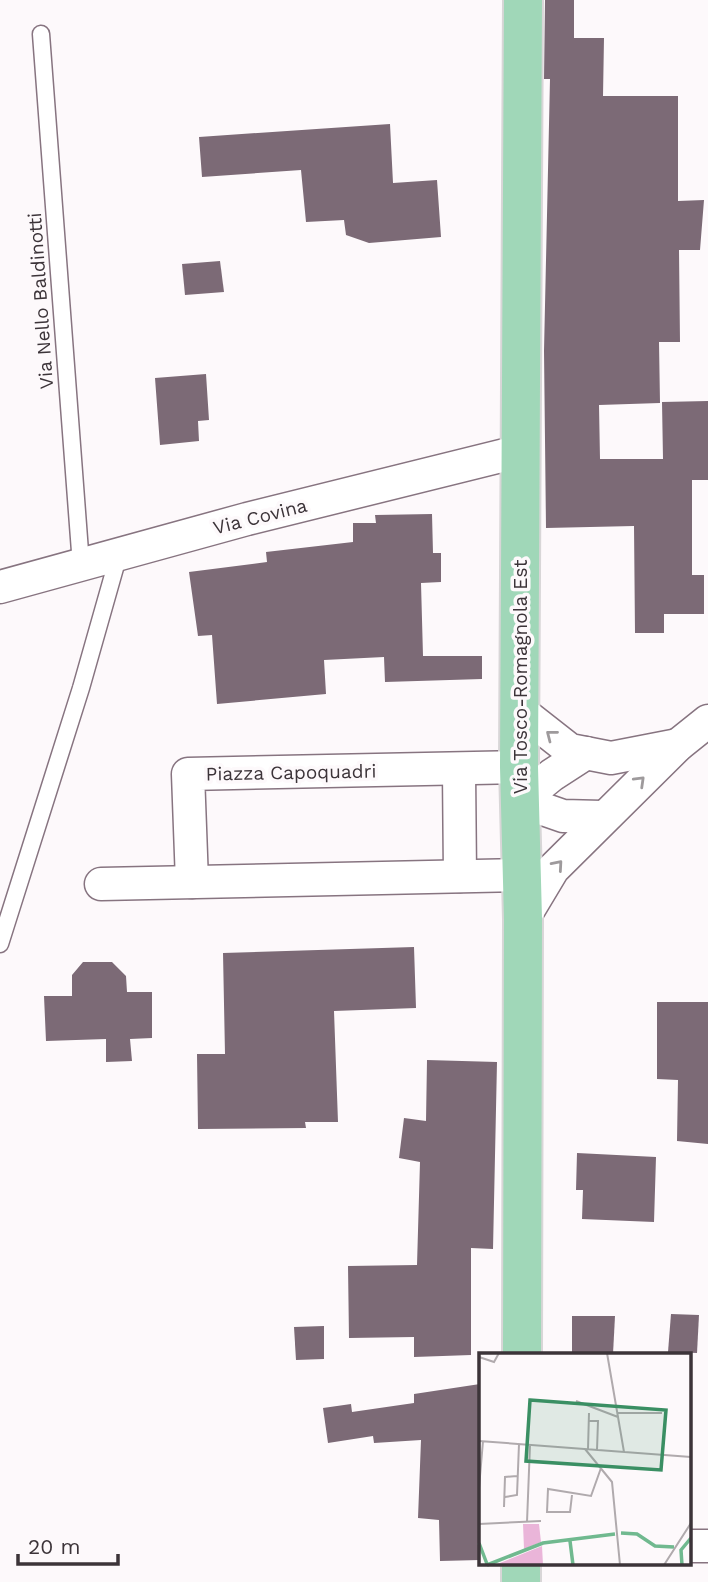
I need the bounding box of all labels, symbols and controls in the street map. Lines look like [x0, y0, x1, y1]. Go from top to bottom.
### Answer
street label: Via Nello Baldinotti [23, 212, 58, 390]
street label: Via Covina [211, 494, 310, 539]
street label: Via Tosco-Romagnola Est [509, 560, 532, 794]
one-way arrow [546, 730, 558, 743]
street label: Piazza Capoquadri [205, 760, 377, 785]
one-way arrow [632, 777, 645, 790]
one-way arrow [550, 860, 562, 873]
inset map [479, 1353, 690, 1564]
scale bar [18, 1522, 117, 1566]
text: 20 m [28, 1534, 80, 1559]

